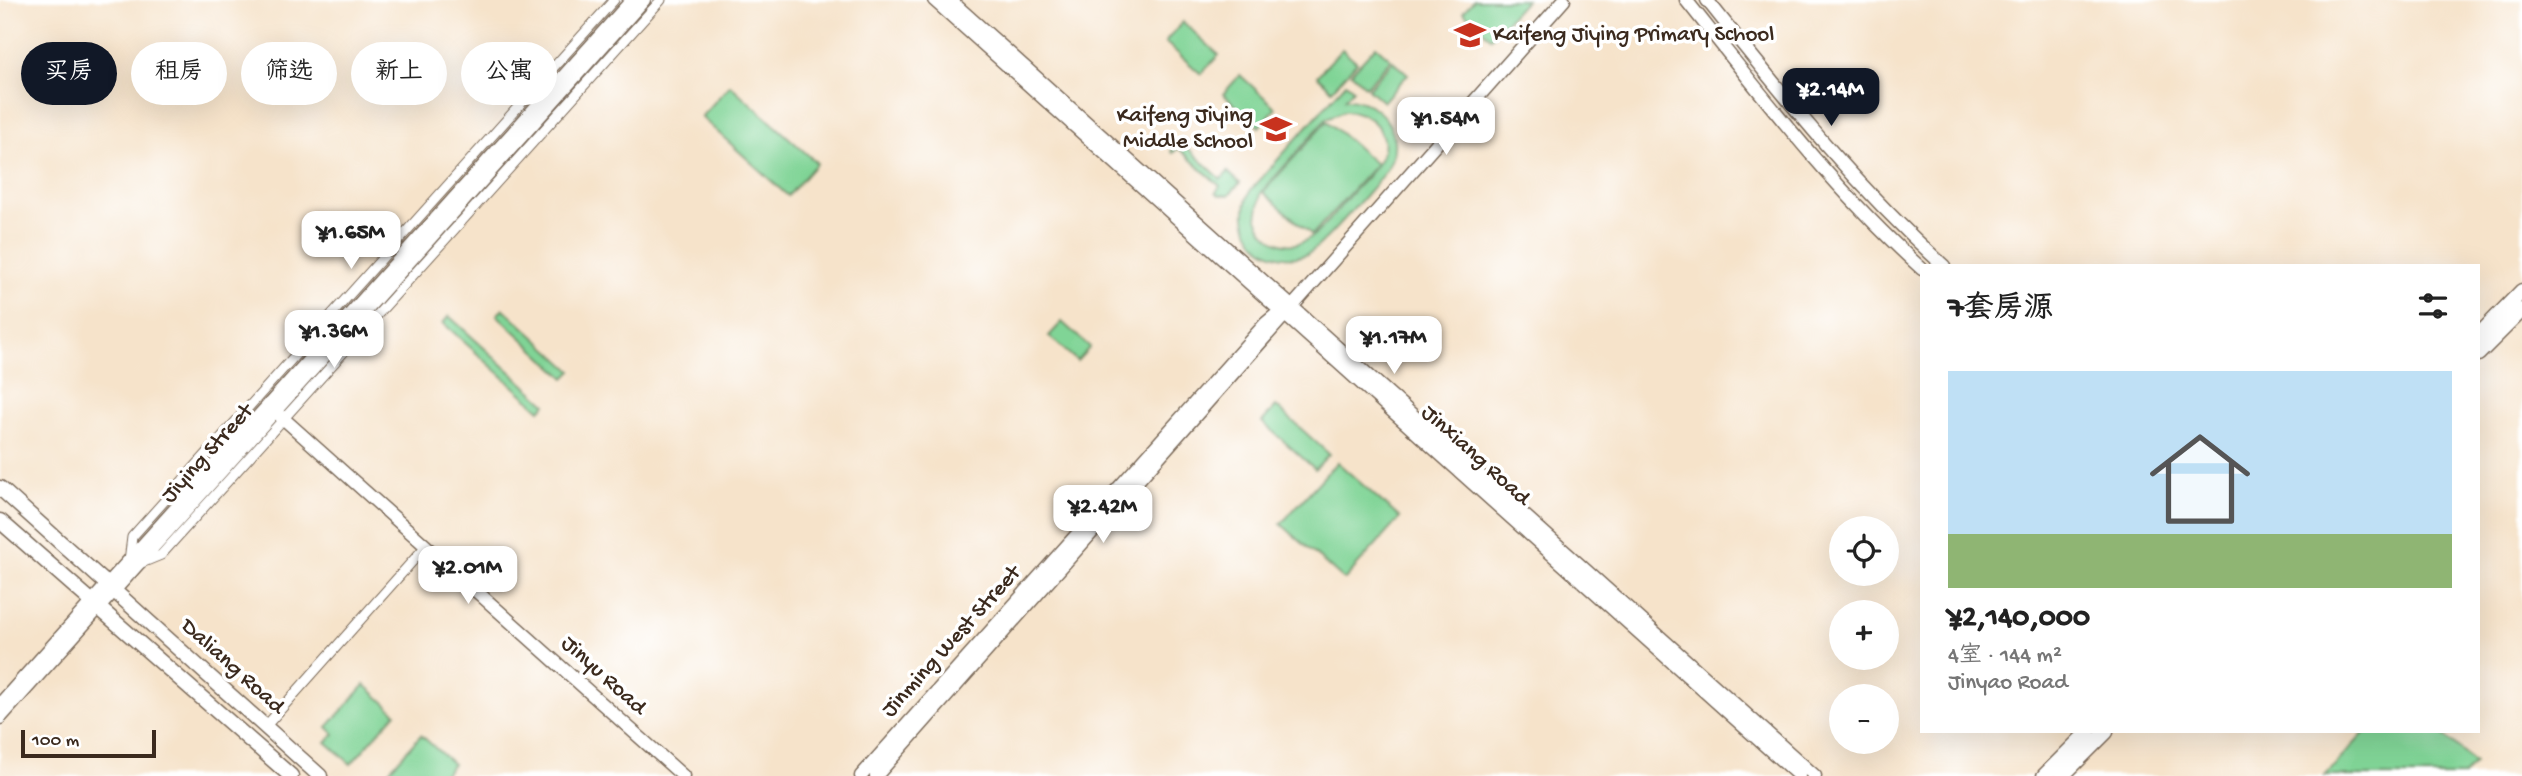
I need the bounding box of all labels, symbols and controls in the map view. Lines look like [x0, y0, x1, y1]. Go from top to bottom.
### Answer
school or university icon: Kaifeng Jiying Primary School [1453, 18, 1487, 52]
place label: Kaifeng Jiying Primary School [1493, 22, 1774, 49]
chip: 买房 [21, 42, 117, 105]
chip: 租房 [131, 42, 227, 105]
chip: 筛选 [241, 42, 337, 105]
chip: 新上 [351, 42, 447, 105]
chip: 公寓 [461, 42, 557, 105]
pin: ¥2.14M [1774, 68, 1888, 128]
text: ¥2.14M [1798, 77, 1864, 104]
pin: ¥1.54M [1389, 97, 1503, 157]
place label: Kaifeng Jiying Middle School [1117, 103, 1253, 156]
text: ¥1.54M [1413, 106, 1479, 133]
school or university icon: Kaifeng Jiying Middle School [1259, 112, 1293, 146]
pin: ¥1.65M [294, 212, 408, 271]
text: ¥1.65M [318, 220, 384, 247]
icon: filters [2414, 287, 2452, 325]
text: 7套房源 [1948, 293, 2054, 328]
pin: ¥1.36M [277, 310, 391, 370]
pin: ¥1.17M [1337, 316, 1451, 376]
text: ¥1.36M [301, 319, 367, 346]
text: ¥1.17M [1362, 325, 1426, 352]
street label: Jiying Street [156, 398, 261, 509]
street label: Jinxiang Road [1415, 400, 1536, 513]
icon: home [2137, 416, 2263, 542]
pin: ¥2.42M [1046, 486, 1160, 545]
text: ¥2.42M [1069, 494, 1137, 521]
map controls [1829, 516, 1899, 754]
button: locate [1829, 516, 1899, 586]
pin: ¥2.01M [411, 546, 525, 606]
text: ¥2.01M [434, 555, 502, 582]
street label: Jinming West Street [877, 559, 1028, 723]
button: + [1829, 600, 1899, 670]
text: ¥2,140,000 [1948, 602, 2090, 637]
street label: Daliang Road [173, 612, 291, 722]
street label: Jinyu Road [555, 631, 653, 722]
text: 4室 · 144 m² [1948, 643, 2062, 670]
text: Jinyao Road [1948, 670, 2068, 697]
button: − [1829, 684, 1899, 754]
scale bar [21, 727, 156, 759]
text: 100 m [32, 730, 79, 753]

